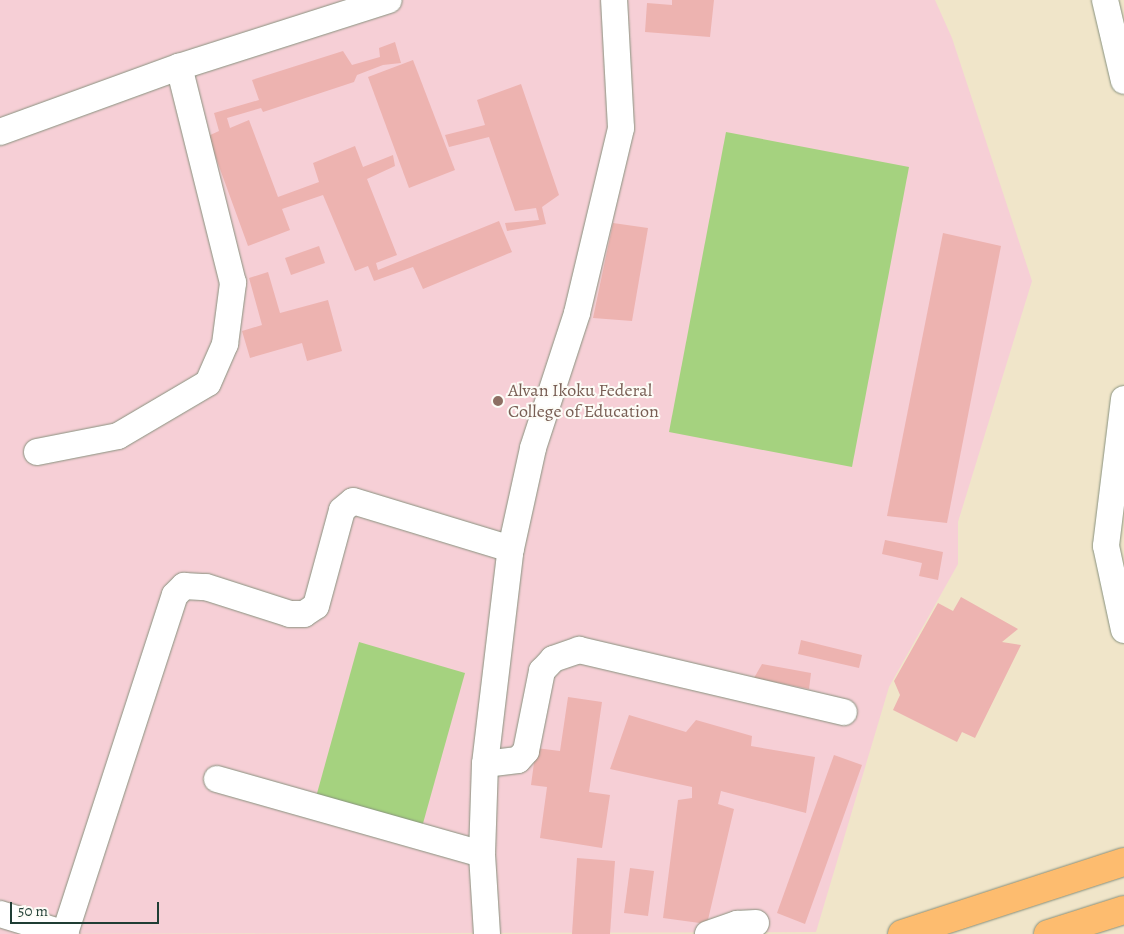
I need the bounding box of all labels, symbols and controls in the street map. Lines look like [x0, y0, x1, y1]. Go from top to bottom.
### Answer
place label: Alvan Ikoku Federal College of Education [508, 380, 659, 422]
marker: Alvan Ikoku Federal College of Education [492, 395, 504, 407]
scale bar [12, 892, 161, 924]
text: 50 m [18, 901, 48, 921]

